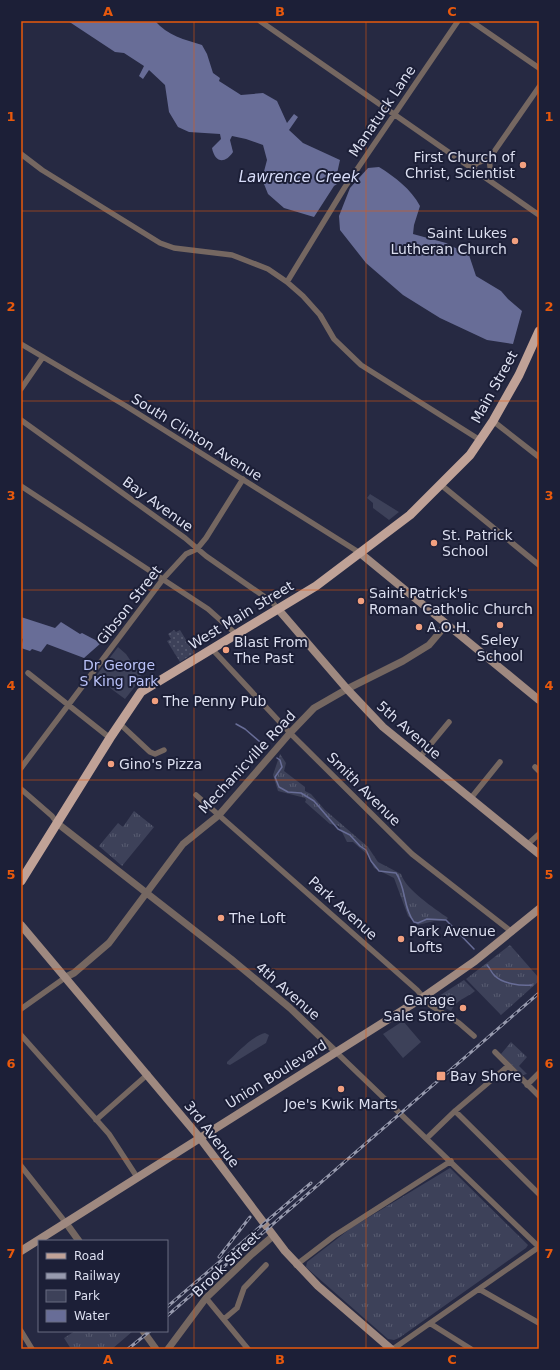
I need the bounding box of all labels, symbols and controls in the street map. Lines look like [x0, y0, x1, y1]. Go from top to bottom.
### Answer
text: A [103, 4, 113, 19]
text: B [275, 4, 285, 19]
text: C [447, 4, 457, 19]
street label: Manatuck Lane [346, 62, 418, 160]
text: 1 [6, 109, 16, 124]
text: 1 [544, 109, 554, 124]
place label: First Church of Christ, Scientist [405, 149, 516, 181]
marker: First Church of Christ, Scientist [518, 160, 528, 170]
water label: Lawrence Creek [239, 168, 361, 186]
place label: Saint Lukes Lutheran Church [390, 225, 507, 257]
marker: Saint Lukes Lutheran Church [510, 236, 520, 246]
text: 2 [6, 299, 16, 314]
text: 2 [544, 299, 554, 314]
street label: Main Street [468, 348, 521, 426]
street label: South Clinton Avenue [129, 390, 265, 484]
street label: Bay Avenue [120, 473, 196, 535]
text: 3 [6, 488, 16, 503]
text: 3 [544, 488, 554, 503]
place label: St. Patrick School [442, 527, 514, 559]
marker: St. Patrick School [429, 538, 439, 548]
street label: Gibson Street [93, 562, 165, 647]
street label: West Main Street [186, 577, 297, 653]
place label: Saint Patrick's Roman Catholic Church [369, 585, 533, 617]
marker: Saint Patrick's Roman Catholic Church [356, 596, 366, 606]
place label: A.O.H. [427, 619, 470, 635]
marker: Seley School [495, 620, 505, 630]
marker: A.O.H. [414, 622, 424, 632]
place label: Seley School [477, 632, 523, 664]
place label: Blast From The Past [233, 634, 308, 666]
marker: Blast From The Past [221, 645, 231, 655]
park label: Dr George S King Park [80, 657, 159, 689]
text: 4 [6, 678, 16, 693]
text: 4 [544, 678, 554, 693]
place label: The Penny Pub [162, 693, 267, 709]
marker: The Penny Pub [150, 696, 160, 706]
street label: 5th Avenue [374, 698, 444, 762]
street label: Mechanicville Road [195, 707, 299, 817]
street label: Smith Avenue [324, 749, 404, 829]
place label: Gino's Pizza [119, 756, 202, 772]
marker: Gino's Pizza [106, 759, 116, 769]
text: 5 [6, 867, 16, 882]
text: 5 [544, 867, 554, 882]
street label: Park Avenue [305, 873, 381, 943]
place label: The Loft [228, 910, 286, 926]
marker: The Loft [216, 913, 226, 923]
place label: Park Avenue Lofts [409, 923, 496, 955]
marker: Park Avenue Lofts [396, 934, 406, 944]
street label: 4th Avenue [253, 959, 323, 1023]
place label: Garage Sale Store [384, 992, 455, 1024]
marker: Garage Sale Store [458, 1003, 468, 1013]
street label: Union Boulevard [223, 1037, 329, 1111]
text: 6 [6, 1056, 16, 1071]
text: 6 [544, 1056, 554, 1071]
place label: Bay Shore [450, 1068, 521, 1084]
marker: Bay Shore [435, 1070, 447, 1082]
marker: Joe's Kwik Marts [336, 1084, 346, 1094]
place label: Joe's Kwik Marts [283, 1096, 398, 1112]
street label: 3rd Avenue [181, 1098, 243, 1170]
street label: Brook Street [189, 1228, 263, 1300]
legend [38, 1240, 168, 1332]
text: 7 [6, 1246, 16, 1261]
text: 7 [544, 1246, 554, 1261]
text: Road [74, 1249, 104, 1263]
text: Railway [74, 1269, 120, 1283]
text: Park [74, 1289, 100, 1303]
text: Water [74, 1309, 110, 1323]
text: A [103, 1352, 113, 1367]
text: B [275, 1352, 285, 1367]
text: C [447, 1352, 457, 1367]

